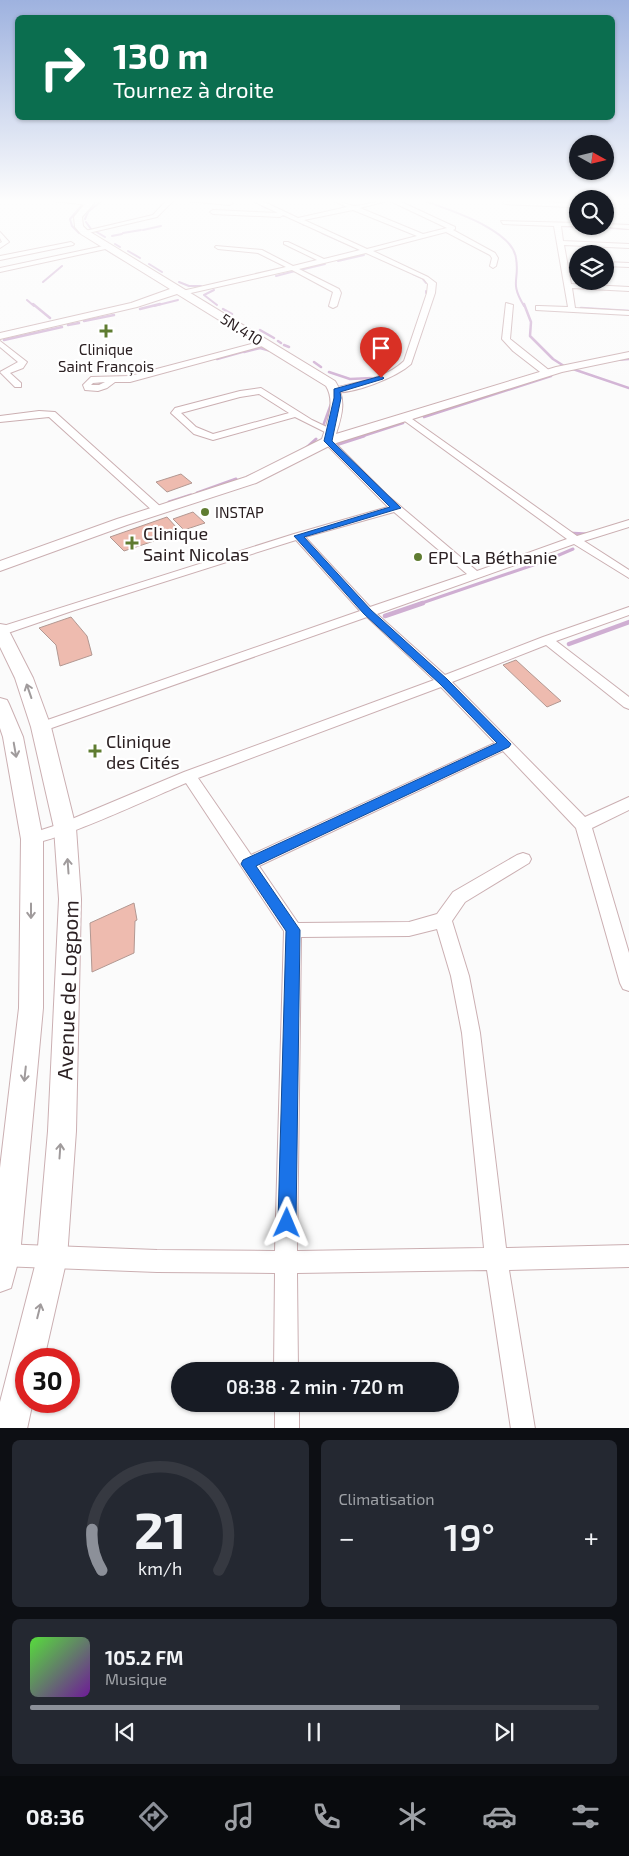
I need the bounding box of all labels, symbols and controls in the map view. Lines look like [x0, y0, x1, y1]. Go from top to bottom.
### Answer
text: 130 m [113, 34, 208, 76]
icon: right [30, 35, 95, 100]
text: Tournez à droite [113, 76, 274, 102]
north arrow [569, 135, 614, 180]
map controls [569, 135, 614, 290]
button: search [569, 190, 614, 235]
button: layers [569, 245, 614, 290]
street label: 5N.410 [218, 309, 266, 349]
marker: Clinique Saint François [99, 324, 113, 338]
pin [360, 327, 402, 378]
icon: arrive [367, 334, 395, 362]
place label: Clinique Saint François [58, 340, 154, 376]
place label: INSTAP [215, 503, 264, 521]
marker: INSTAP [199, 506, 211, 518]
place label: Clinique Saint Nicolas [143, 522, 249, 565]
marker: Clinique Saint Nicolas [125, 536, 139, 550]
place label: EPL La Béthanie [428, 546, 557, 568]
marker: EPL La Béthanie [412, 551, 424, 563]
one-way arrow [24, 684, 33, 699]
place label: Clinique des Cités [106, 730, 180, 773]
one-way arrow [11, 742, 21, 758]
marker: Clinique des Cités [88, 744, 102, 758]
one-way arrow [63, 858, 72, 874]
street label: Avenue de Logpom [51, 900, 83, 1080]
one-way arrow [26, 903, 36, 919]
one-way arrow [20, 1065, 29, 1081]
one-way arrow [56, 1143, 65, 1159]
position arrow [260, 1196, 312, 1248]
one-way arrow [35, 1304, 44, 1320]
speed limit sign: 30 [15, 1348, 80, 1413]
text: 08:38 · 2 min · 720 m [226, 1375, 404, 1398]
text: Climatisation [339, 1489, 435, 1508]
text: 21 [134, 1497, 187, 1559]
text: 19° [444, 1513, 495, 1559]
text: − [339, 1520, 355, 1554]
text: + [584, 1520, 599, 1554]
text: km/h [138, 1557, 182, 1579]
text: 105.2 FM [105, 1646, 183, 1669]
text: Musique [105, 1669, 167, 1688]
icon: previous [111, 1718, 139, 1746]
icon: pause [300, 1718, 328, 1746]
icon: next [490, 1718, 518, 1746]
icon: directions [136, 1799, 171, 1834]
icon: music [222, 1799, 257, 1834]
icon: phone [309, 1799, 344, 1834]
icon: climate [395, 1799, 430, 1834]
icon: car [482, 1799, 517, 1834]
icon: filters [568, 1799, 603, 1834]
text: 08:36 [26, 1803, 84, 1829]

